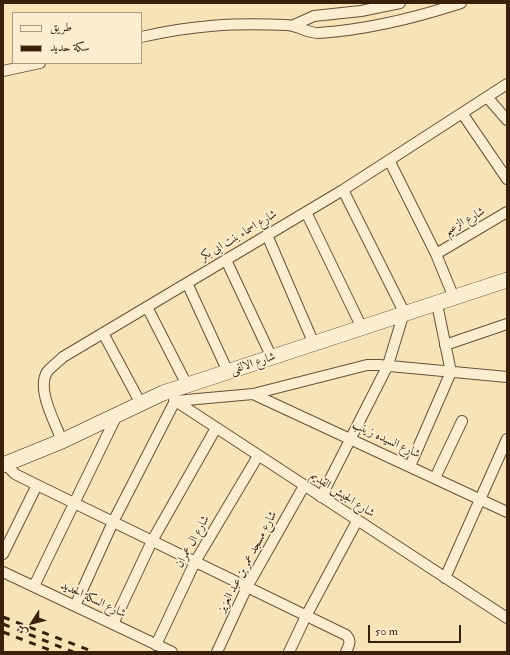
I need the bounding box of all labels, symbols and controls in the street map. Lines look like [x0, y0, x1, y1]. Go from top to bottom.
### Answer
legend [12, 12, 142, 64]
text: طريق [50, 20, 72, 35]
text: سكة حديد [50, 40, 90, 55]
street label: شارع الزعيم [442, 205, 488, 239]
street label: شارع اسماء بنت ابى بكر [198, 207, 280, 265]
street label: شارع الالفى [229, 350, 277, 378]
street label: شارع السيده زينب [350, 418, 422, 462]
street label: شارع الجيش القديم [307, 469, 377, 521]
street label: شارع مسجد عمر بن عبد العزيز [215, 509, 281, 615]
street label: شارع ال عمران [173, 513, 213, 571]
street label: شارع السكة الحديد [58, 579, 128, 621]
north arrow [12, 603, 52, 643]
scale bar [370, 617, 463, 643]
text: ش [13, 622, 30, 639]
text: 50 m [375, 624, 398, 639]

